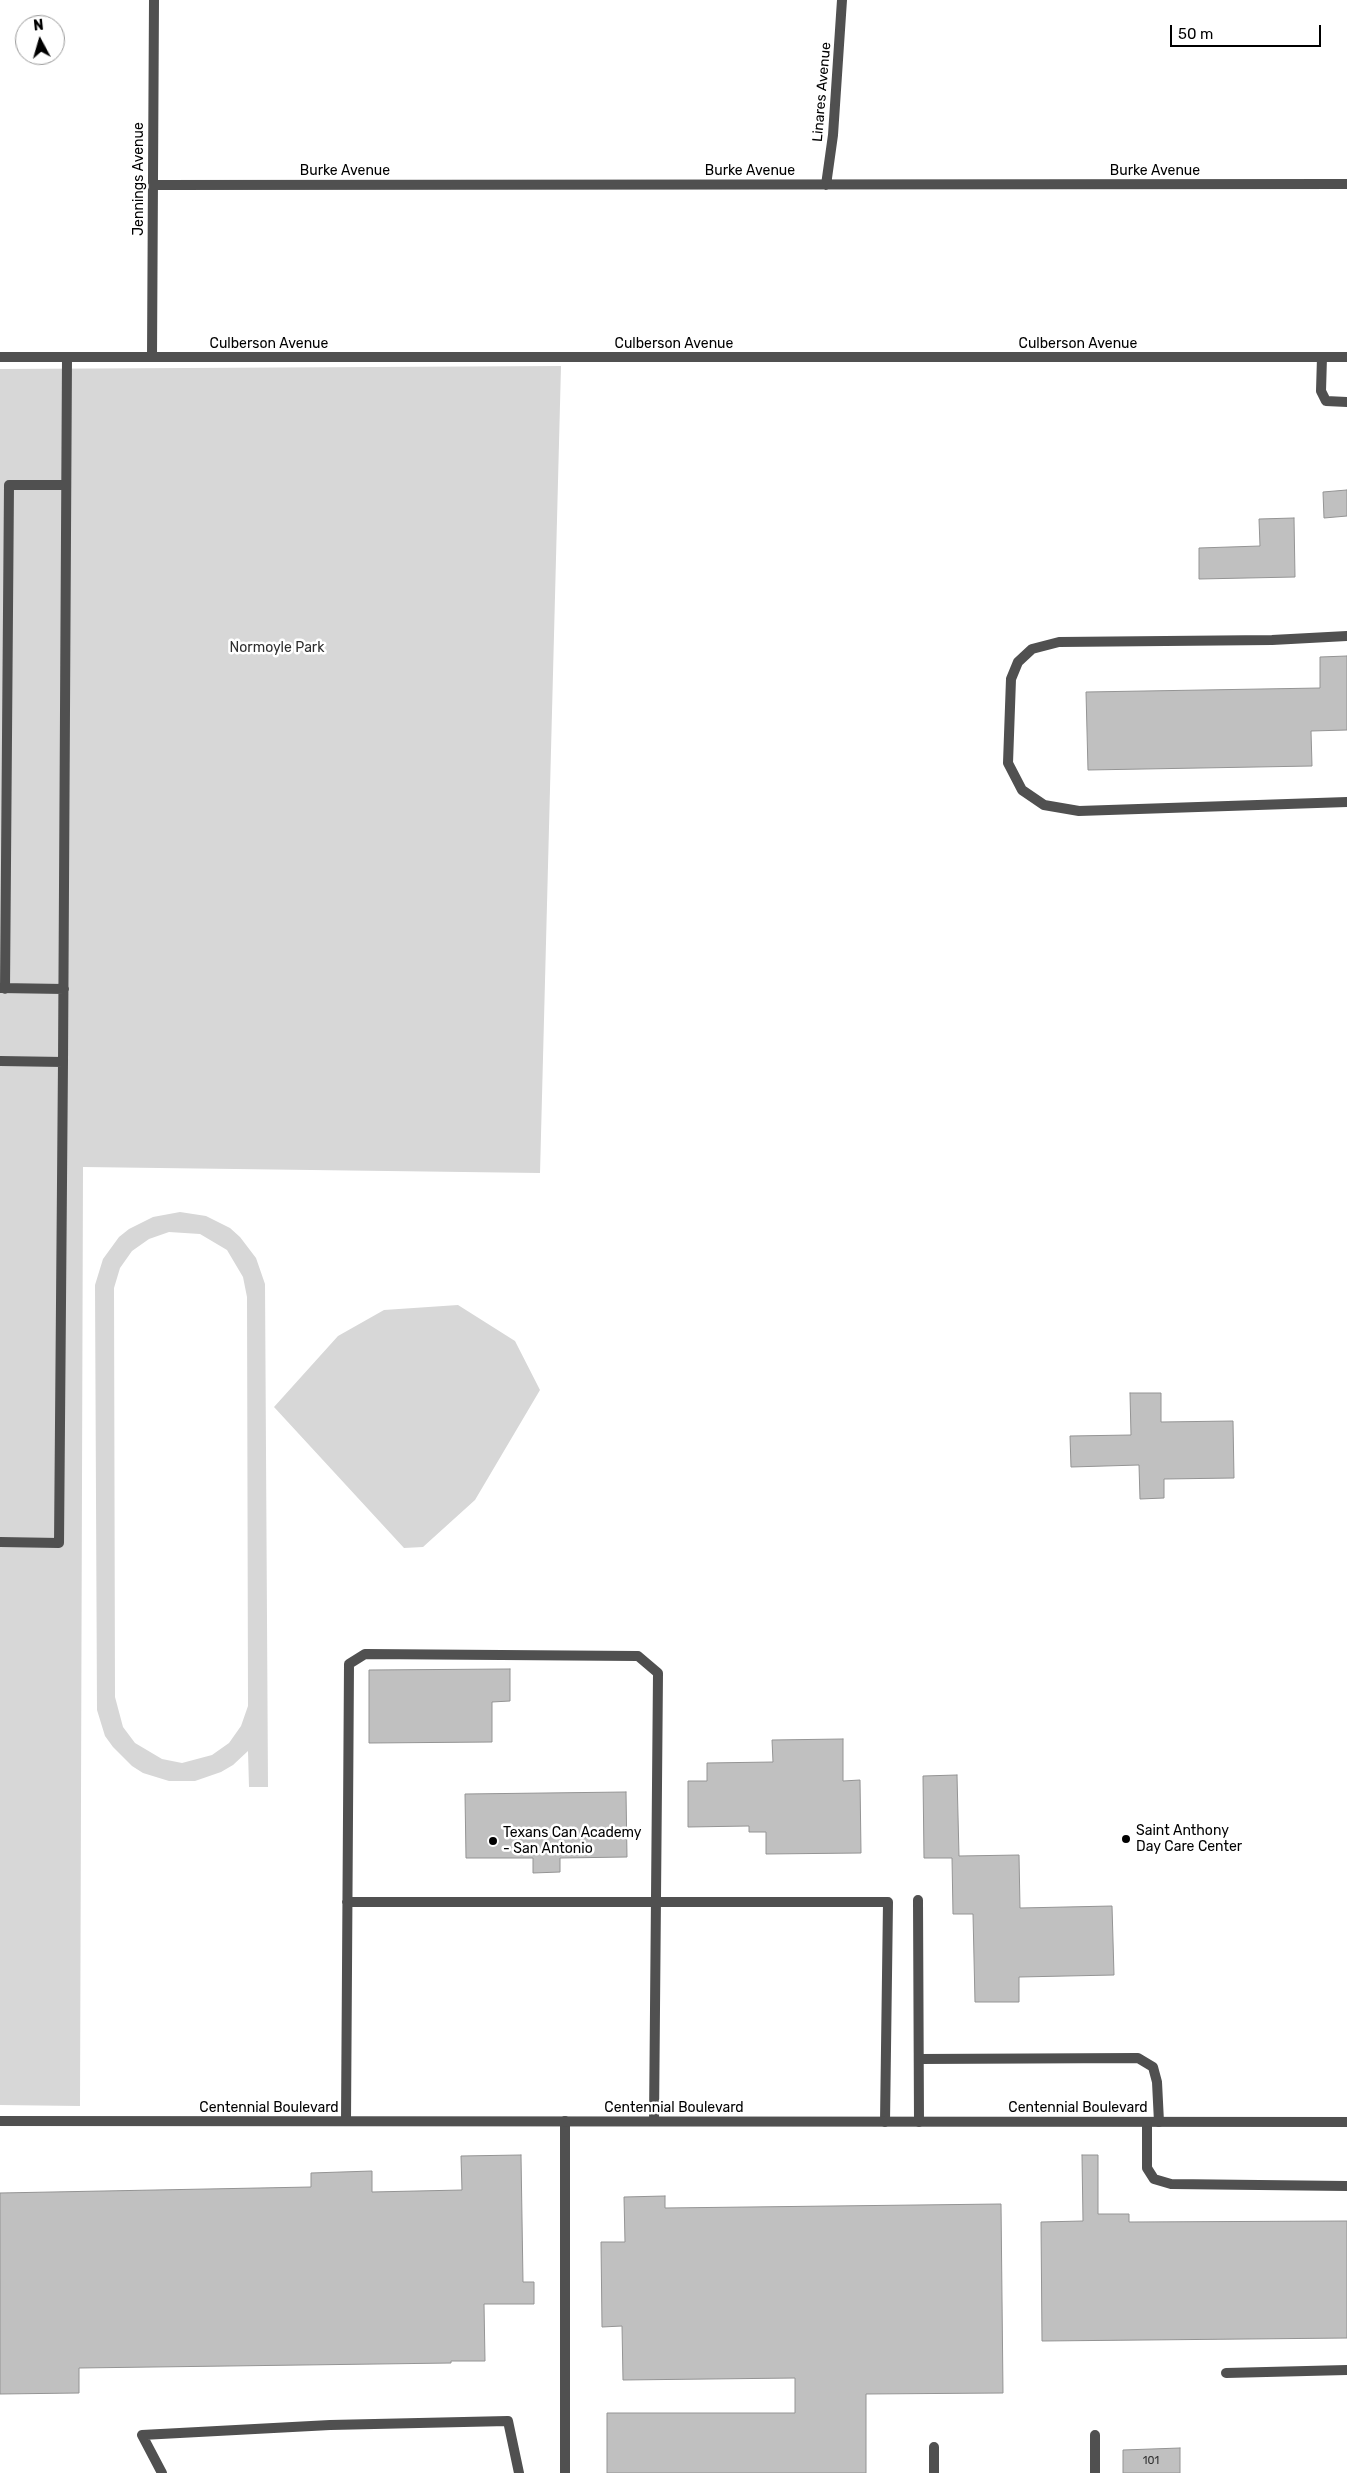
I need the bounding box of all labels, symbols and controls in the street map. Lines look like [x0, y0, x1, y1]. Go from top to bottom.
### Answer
north arrow [15, 15, 65, 65]
scale bar [1172, 15, 1323, 47]
text: N [33, 17, 44, 35]
text: 50 m [1178, 25, 1213, 43]
street label: Linares Avenue [809, 41, 835, 143]
street label: Jennings Avenue [131, 122, 147, 236]
street label: Burke Avenue [300, 163, 390, 179]
street label: Burke Avenue [705, 163, 795, 179]
street label: Burke Avenue [1110, 163, 1200, 179]
street label: Culberson Avenue [210, 336, 328, 352]
street label: Culberson Avenue [615, 336, 733, 352]
street label: Culberson Avenue [1019, 336, 1137, 352]
park label: Normoyle Park [230, 640, 324, 656]
place label: Saint Anthony Day Care Center [1136, 1823, 1242, 1855]
place label: Texans Can Academy - San Antonio [503, 1825, 642, 1858]
marker: Saint Anthony Day Care Center [1120, 1833, 1132, 1845]
marker: Texans Can Academy - San Antonio [487, 1835, 499, 1847]
street label: Centennial Boulevard [199, 2100, 339, 2116]
street label: Centennial Boulevard [604, 2100, 744, 2116]
street label: Centennial Boulevard [1008, 2100, 1148, 2116]
house number: 101 [1143, 2454, 1159, 2468]

